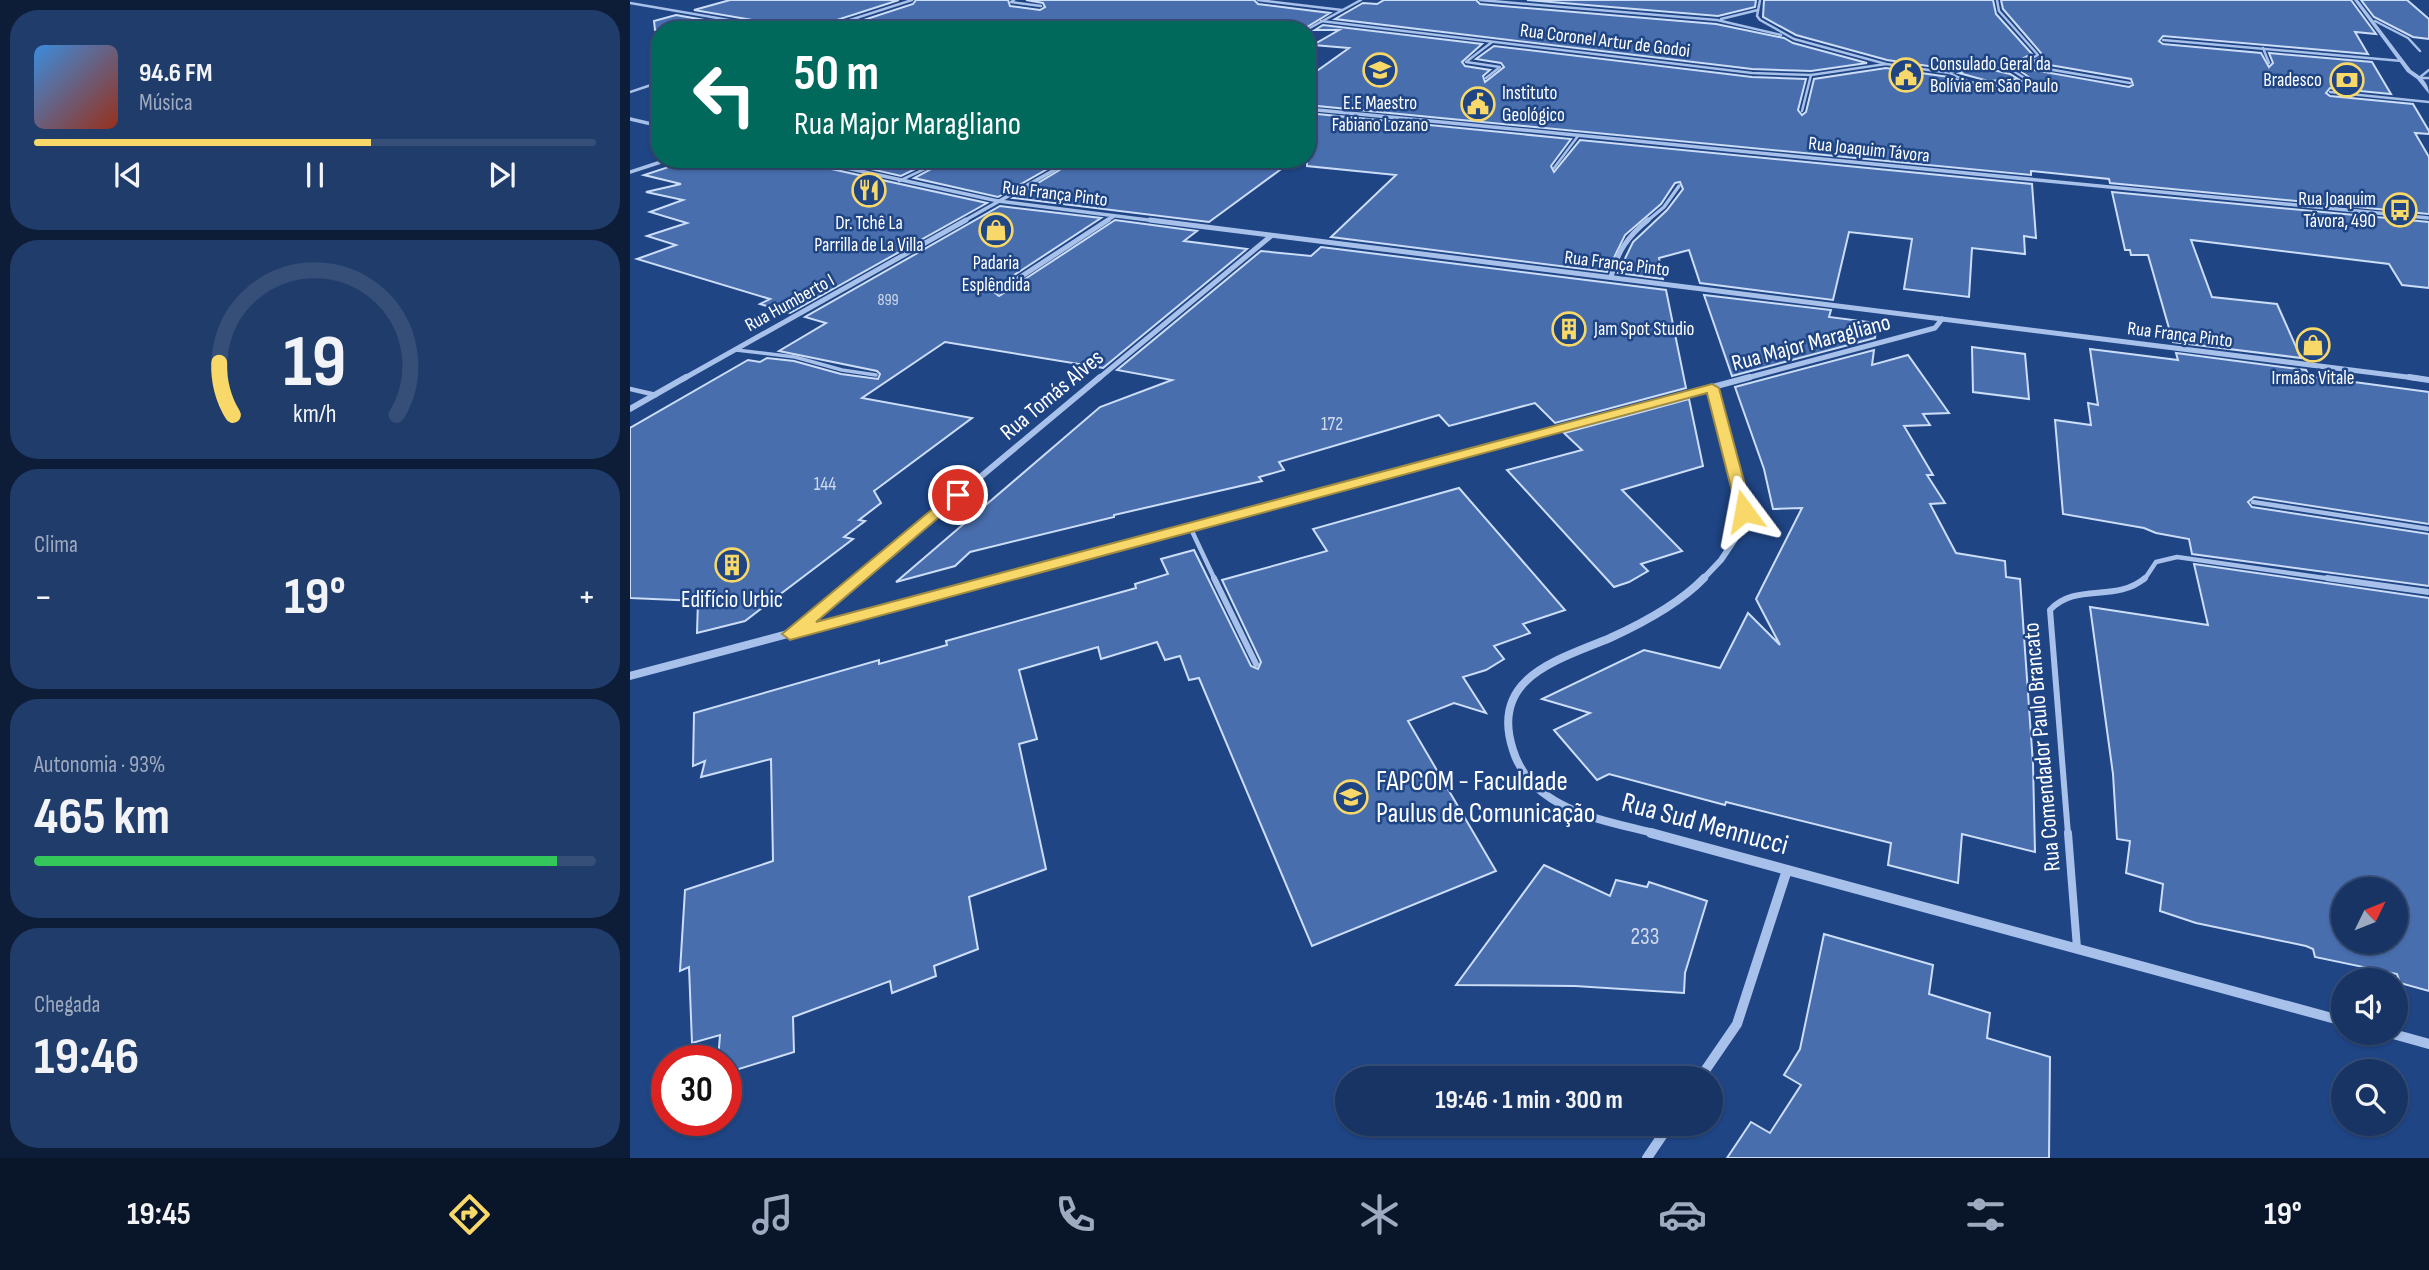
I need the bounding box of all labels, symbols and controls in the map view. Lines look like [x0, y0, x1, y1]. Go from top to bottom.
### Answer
street label: Rua Coronel Artur de Godoi [1519, 19, 1691, 63]
text: 50 m [794, 45, 879, 104]
icon: left [679, 49, 770, 140]
school or university icon: E.E Maestro Fabiano Lozano [1361, 51, 1399, 89]
place label: Consulado Geral da Bolívia em São Paulo [1930, 53, 2058, 98]
public building icon: Consulado Geral da Bolívia em São Paulo [1887, 56, 1925, 94]
text: 94.6 FM [139, 58, 212, 89]
bank icon: Bradesco [2328, 61, 2366, 99]
place label: Bradesco [2263, 69, 2322, 92]
place label: Instituto Geológico [1502, 82, 1565, 127]
public building icon: Instituto Geológico [1459, 85, 1497, 123]
text: Música [139, 89, 193, 117]
place label: E.E Maestro Fabiano Lozano [1332, 92, 1428, 137]
text: Rua Major Maragliano [794, 105, 1021, 144]
street label: Rua Joaquim Távora [1807, 132, 1931, 168]
icon: previous [109, 156, 147, 194]
icon: pause [296, 156, 334, 194]
icon: next [483, 156, 521, 194]
restaurant icon: Dr. Tchê La Parrilla de La Villa [850, 171, 888, 209]
street label: Rua França Pinto [1001, 176, 1109, 212]
place label: Rua Joaquim Távora, 490 [2298, 188, 2376, 233]
bus stop icon: Rua Joaquim Távora, 490 [2381, 191, 2419, 229]
shop icon: Padaria Esplêndida [977, 211, 1015, 249]
place label: Dr. Tchê La Parrilla de La Villa [814, 212, 924, 257]
street label: Rua França Pinto [1563, 246, 1671, 282]
place label: Padaria Esplêndida [962, 252, 1030, 297]
street label: Rua Humberto I [741, 269, 839, 337]
house number: 899 [877, 291, 899, 310]
street label: Rua Major Maragliano [1729, 308, 1893, 378]
building icon: Jam Spot Studio [1550, 310, 1588, 348]
street label: Rua França Pinto [2126, 317, 2234, 353]
place label: Jam Spot Studio [1593, 318, 1694, 341]
text: 19 [283, 320, 347, 408]
shop icon: Irmãos Vitale [2294, 326, 2332, 364]
street label: Rua Tomás Alves [995, 344, 1109, 446]
place label: Irmãos Vitale [2272, 367, 2354, 390]
text: km/h [293, 399, 337, 430]
house number: 172 [1321, 413, 1343, 436]
pin [928, 465, 988, 525]
house number: 144 [814, 473, 836, 496]
position arrow [1707, 474, 1781, 548]
icon: arrive [939, 476, 977, 514]
text: Clima [34, 531, 78, 559]
building icon: Edifício Urbic [713, 546, 751, 584]
text: 19° [284, 566, 346, 629]
text: − [34, 575, 53, 620]
text: + [577, 575, 596, 620]
place label: Edifício Urbic [681, 586, 783, 614]
street label: Rua Comendador Paulo Brancato [2017, 621, 2067, 873]
text: Autonomia · 93% [34, 751, 166, 779]
place label: FAPCOM - Faculdade Paulus de Comunicação [1376, 765, 1595, 830]
school or university icon: FAPCOM - Faculdade Paulus de Comunicação [1332, 778, 1370, 816]
text: 465 km [34, 786, 170, 849]
street label: Rua Sud Mennucci [1618, 786, 1792, 862]
north arrow [2331, 877, 2408, 954]
map controls [2331, 877, 2408, 1136]
house number: 233 [1631, 923, 1659, 951]
button: sound [2331, 968, 2408, 1045]
text: Chegada [34, 991, 100, 1019]
text: 19:46 [34, 1026, 139, 1089]
speed limit sign: 30 [651, 1045, 742, 1136]
button: search [2331, 1059, 2408, 1136]
text: 19:46 · 1 min · 300 m [1435, 1085, 1623, 1116]
icon: directions [445, 1190, 494, 1239]
icon: music [748, 1190, 797, 1239]
icon: phone [1051, 1190, 1100, 1239]
icon: climate [1355, 1190, 1404, 1239]
icon: car [1658, 1190, 1707, 1239]
icon: filters [1961, 1190, 2010, 1239]
text: 19:45 [127, 1195, 191, 1234]
text: 19° [2264, 1195, 2302, 1234]

